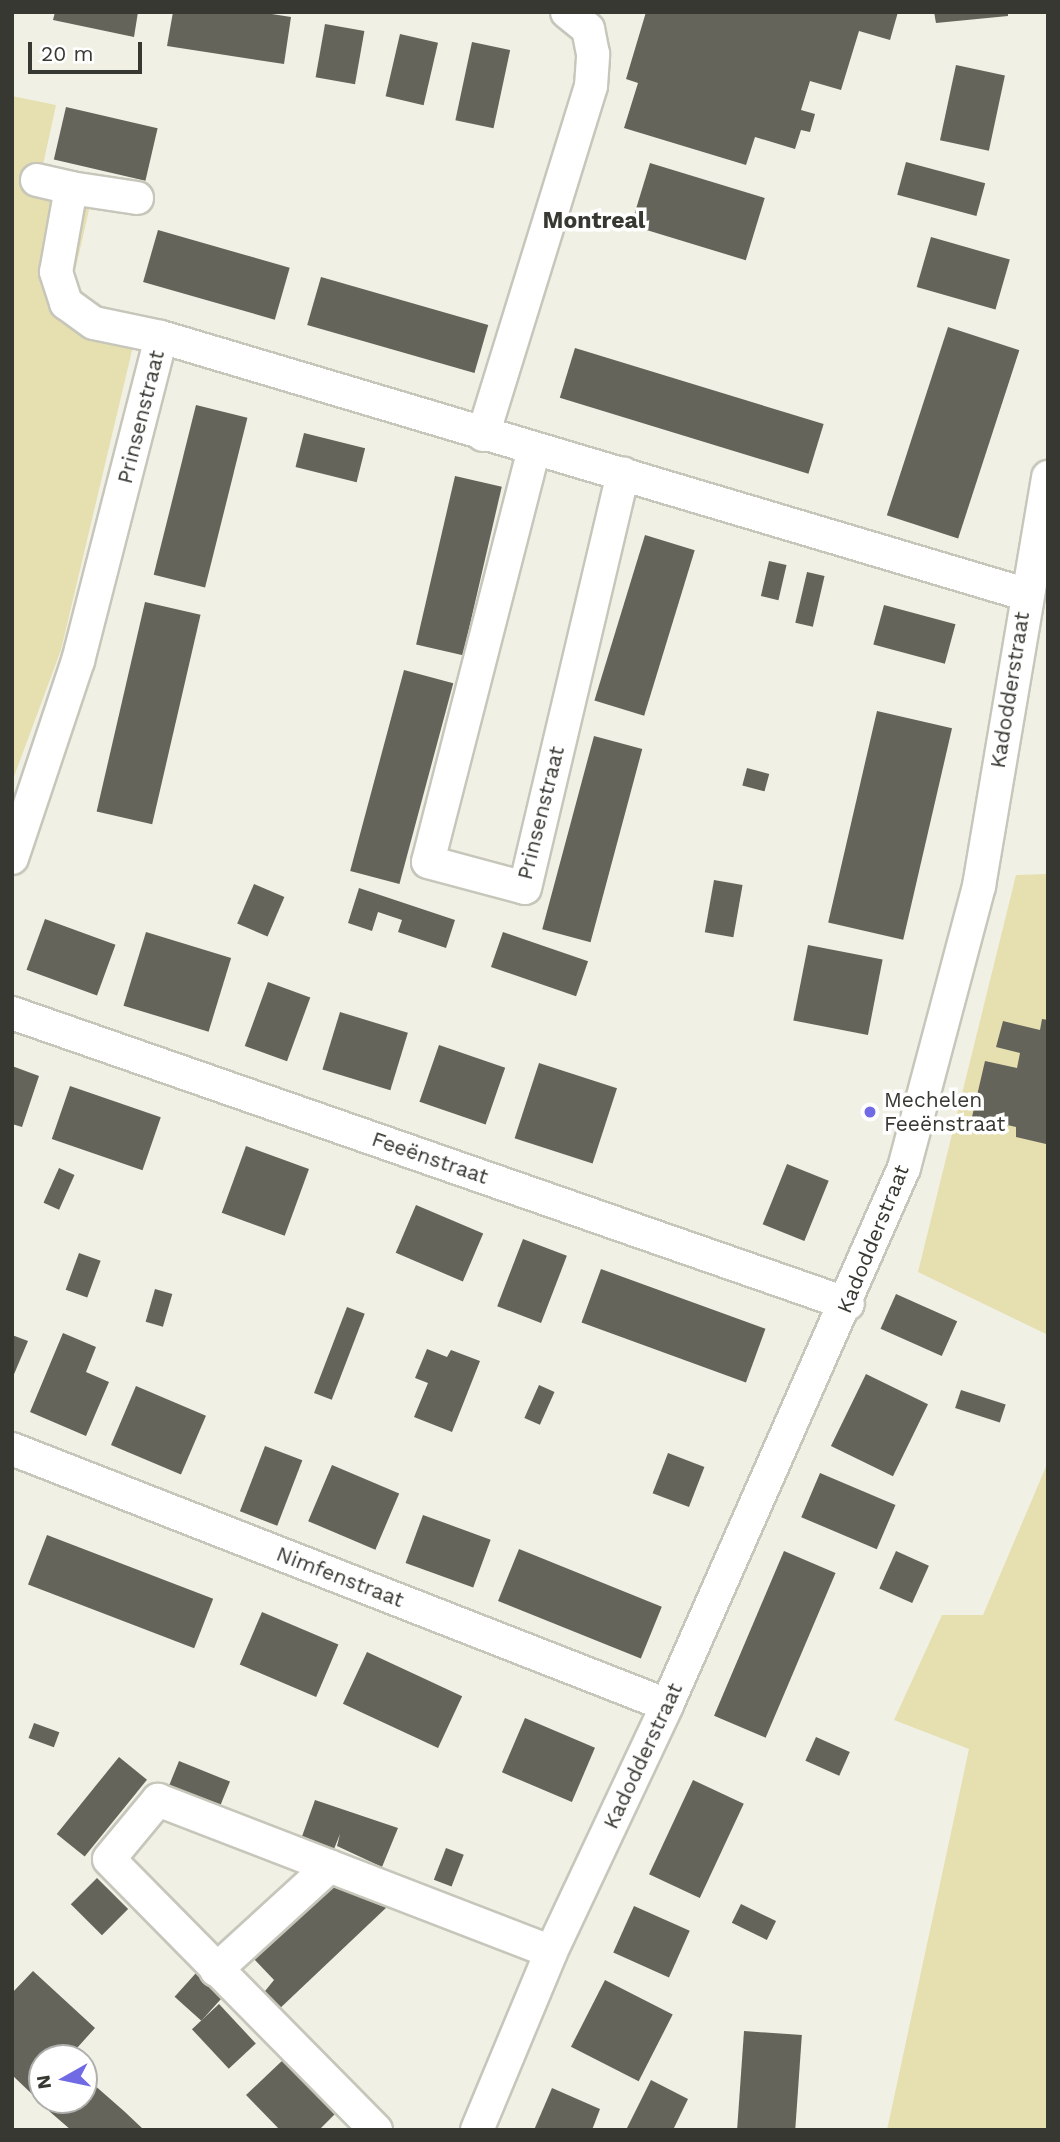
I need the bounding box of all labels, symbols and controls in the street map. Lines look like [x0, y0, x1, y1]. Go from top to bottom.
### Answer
scale bar [32, 28, 145, 72]
text: 20 m [41, 41, 93, 66]
district label: Montreal [543, 207, 645, 235]
street label: Prinsenstraat [112, 348, 170, 486]
street label: Kadodderstraat [985, 610, 1035, 770]
street label: Prinsenstraat [512, 744, 570, 882]
place label: Mechelen Feeënstraat [884, 1087, 1005, 1137]
marker: Mechelen Feeënstraat [862, 1104, 878, 1120]
street label: Feeënstraat [369, 1126, 491, 1190]
street label: Kadodderstraat [832, 1161, 914, 1317]
street label: Nimfenstraat [273, 1541, 407, 1613]
street label: Kadodderstraat [598, 1679, 688, 1833]
north arrow [28, 2044, 98, 2114]
text: N [31, 2073, 56, 2091]

